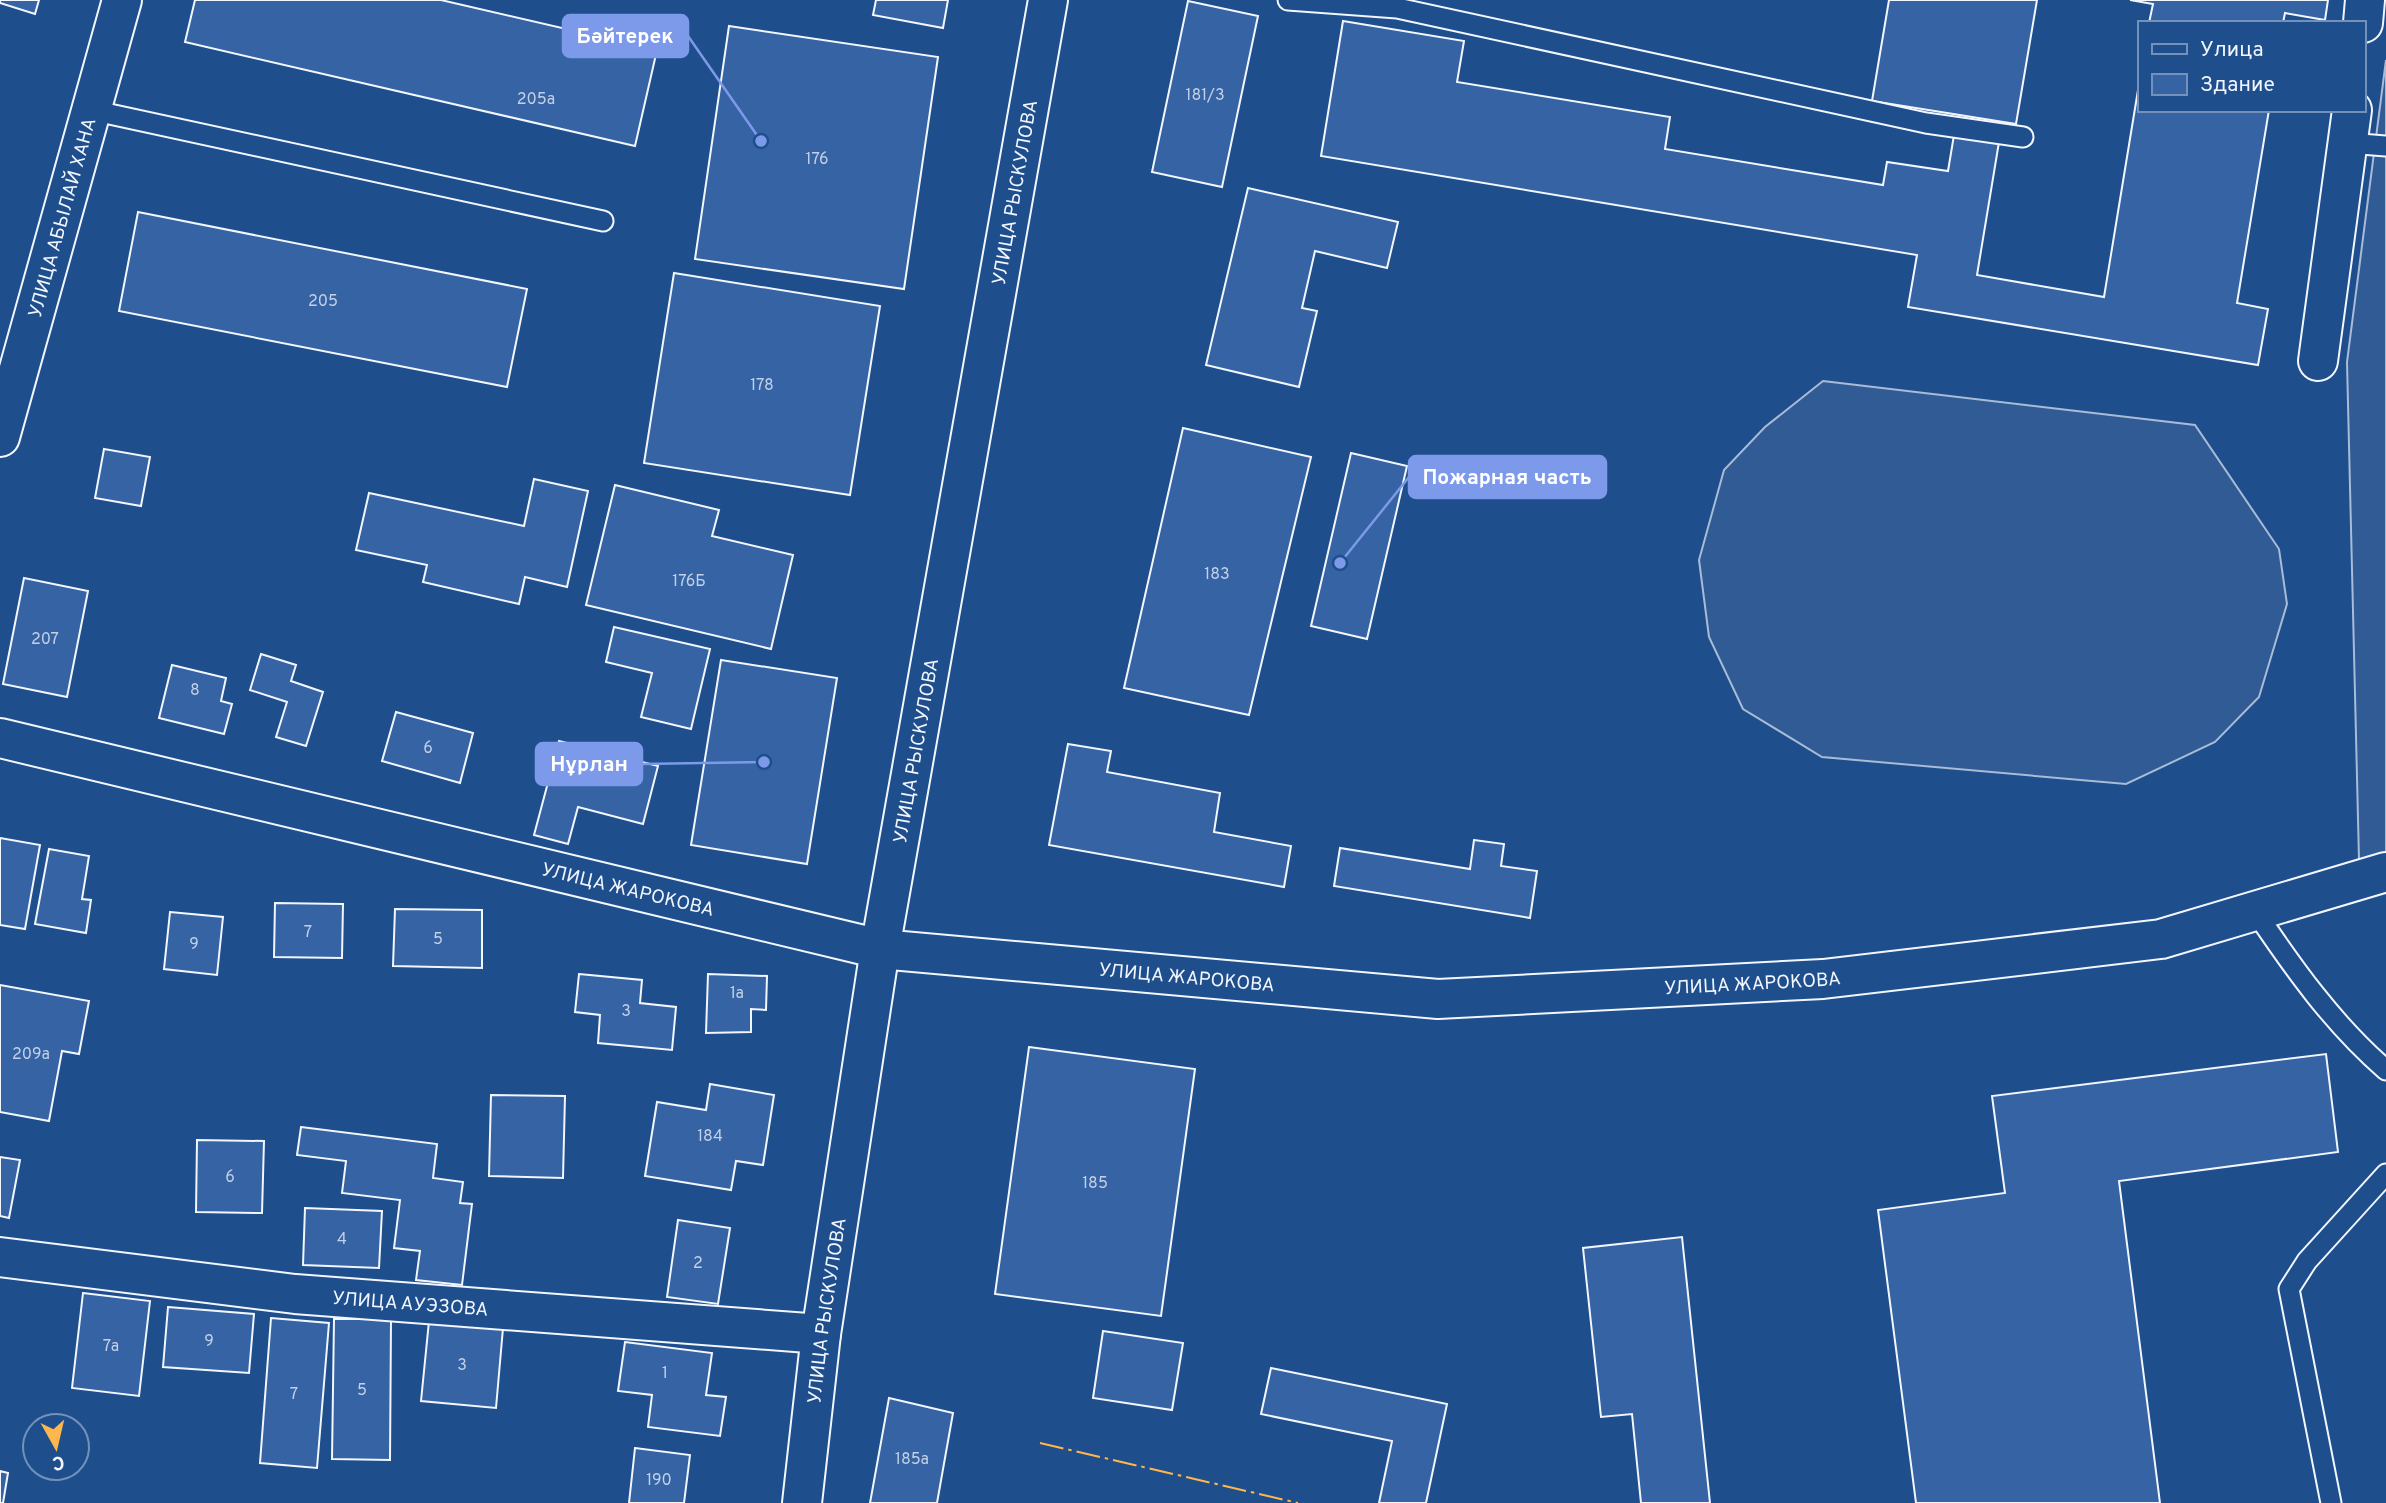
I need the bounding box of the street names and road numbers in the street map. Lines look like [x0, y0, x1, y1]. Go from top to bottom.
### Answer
street label: УЛИЦА РЫСКУЛОВА [988, 98, 1044, 287]
street label: УЛИЦА АБЫЛАЙ ХАНА [24, 115, 103, 321]
street label: УЛИЦА РЫСКУЛОВА [889, 656, 945, 845]
street label: УЛИЦА ЖАРОКОВА [539, 858, 716, 923]
street label: УЛИЦА ЖАРОКОВА [1098, 959, 1276, 998]
street label: УЛИЦА ЖАРОКОВА [1664, 967, 1842, 1001]
street label: УЛИЦА РЫСКУЛОВА [803, 1216, 853, 1405]
street label: УЛИЦА АУЭЗОВА [331, 1287, 489, 1323]

